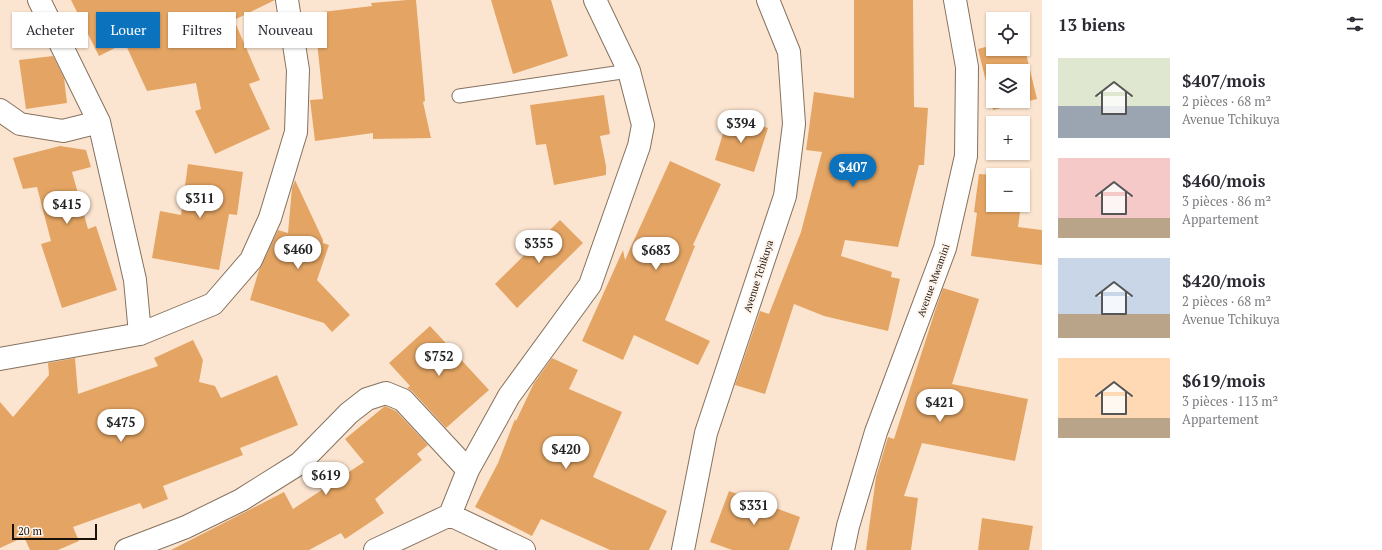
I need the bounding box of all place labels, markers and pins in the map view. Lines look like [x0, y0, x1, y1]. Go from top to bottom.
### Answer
pin: $394 [717, 110, 765, 144]
pin: $407 [829, 154, 877, 188]
pin: $311 [176, 185, 224, 219]
pin: $415 [43, 191, 91, 225]
pin: $355 [515, 230, 563, 264]
pin: $460 [274, 236, 322, 270]
pin: $683 [632, 237, 680, 271]
pin: $752 [415, 343, 463, 377]
pin: $421 [916, 389, 964, 423]
pin: $475 [97, 409, 145, 443]
pin: $420 [542, 436, 590, 470]
pin: $619 [302, 462, 350, 496]
pin: $331 [730, 492, 778, 526]

